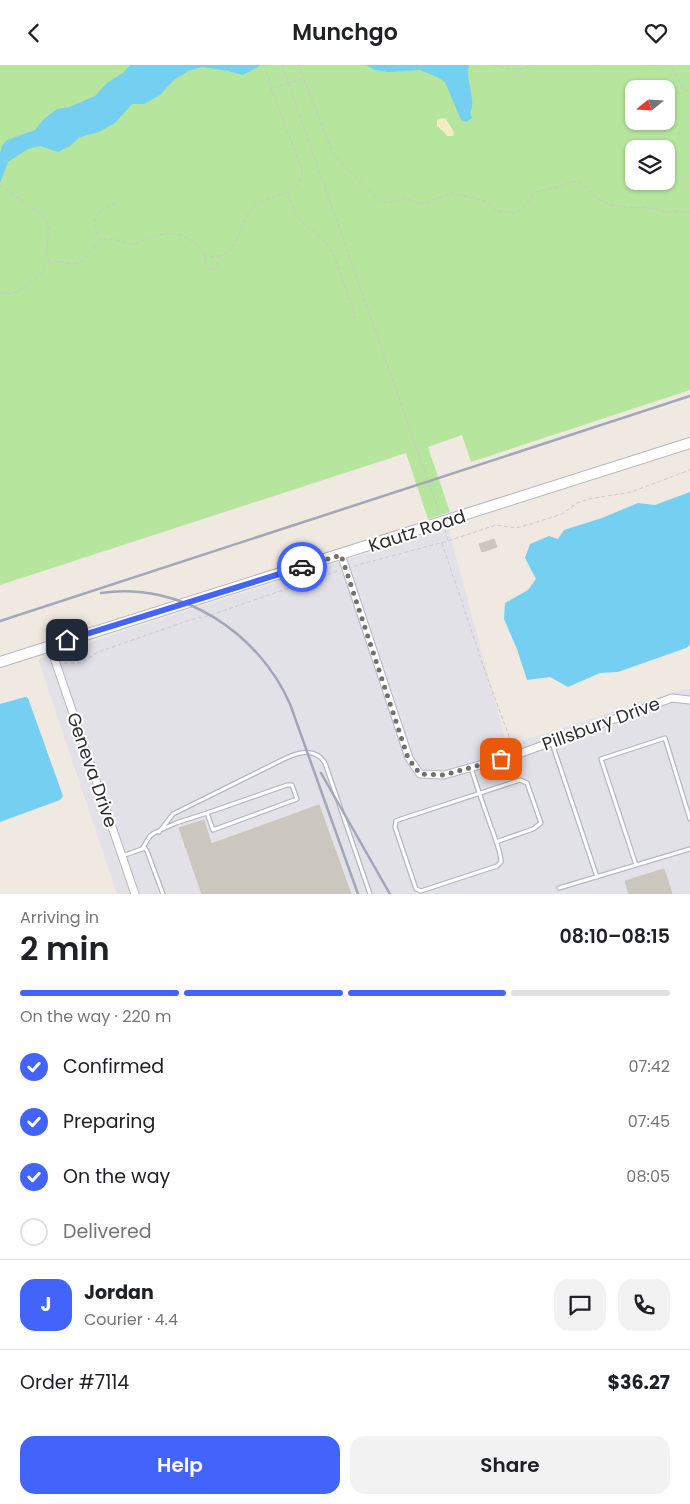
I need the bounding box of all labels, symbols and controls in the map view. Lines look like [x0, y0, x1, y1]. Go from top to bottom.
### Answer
text: Munchgo [292, 17, 398, 48]
icon: back [20, 19, 48, 47]
icon: heart [642, 19, 670, 47]
north arrow [625, 80, 675, 130]
map controls [625, 80, 675, 190]
button: layers [625, 140, 675, 190]
street label: Kautz Road [365, 503, 469, 558]
courier [277, 542, 327, 592]
icon: car [288, 553, 316, 581]
pin [46, 619, 88, 661]
icon: home [53, 626, 81, 654]
street label: Pillsbury Drive [538, 691, 663, 756]
street label: Geneva Drive [61, 709, 124, 831]
pin [480, 738, 522, 780]
icon: bag [487, 745, 515, 773]
text: Arriving in [20, 906, 99, 929]
text: 08:10–08:15 [559, 923, 670, 950]
text: 2 min [20, 926, 110, 971]
text: On the way · 220 m [20, 1005, 171, 1028]
icon: check [20, 1053, 48, 1081]
text: Confirmed [63, 1053, 164, 1080]
text: 07:42 [629, 1055, 670, 1078]
icon: check [20, 1108, 48, 1136]
text: Preparing [63, 1108, 155, 1135]
text: 07:45 [628, 1110, 670, 1133]
icon: check [20, 1163, 48, 1191]
text: On the way [63, 1163, 170, 1190]
text: 08:05 [626, 1165, 670, 1188]
text: Delivered [63, 1218, 152, 1245]
text: Jordan [84, 1279, 154, 1306]
button: chat [554, 1279, 606, 1331]
button: phone [618, 1279, 670, 1331]
text: J [41, 1291, 51, 1318]
text: Courier · 4.4 [84, 1308, 178, 1331]
text: Order #7114 [20, 1369, 129, 1396]
text: $36.27 [608, 1369, 670, 1396]
button: Help [20, 1436, 340, 1494]
button: Share [350, 1436, 670, 1494]

